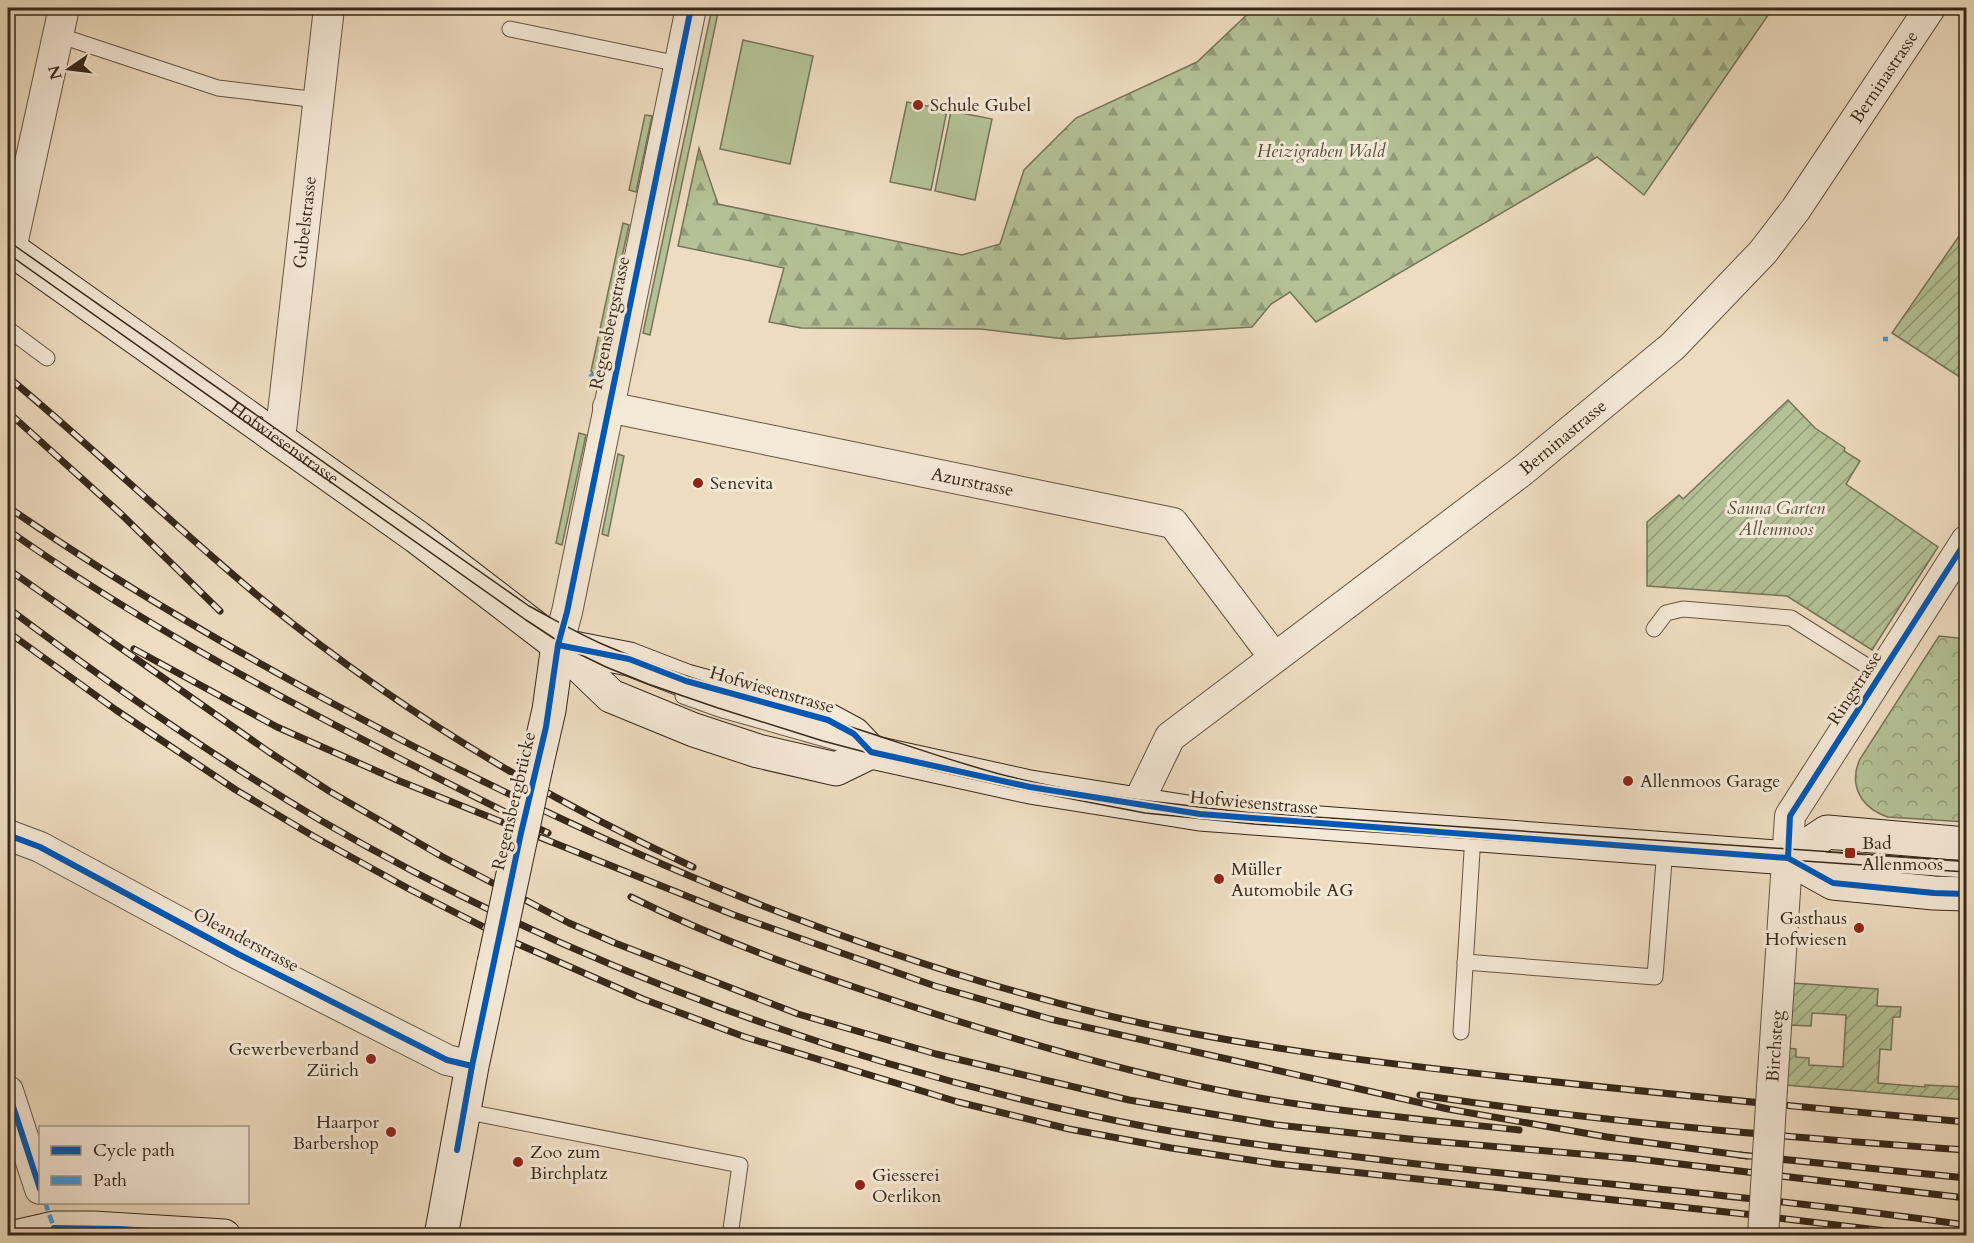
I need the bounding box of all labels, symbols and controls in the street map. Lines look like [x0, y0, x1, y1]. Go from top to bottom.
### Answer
street label: Berninastrasse [1844, 26, 1924, 128]
north arrow [39, 39, 99, 99]
text: N [43, 63, 68, 82]
place label: Schule Gubel [930, 93, 1032, 118]
marker: Schule Gubel [911, 98, 925, 112]
park label: Heizigraben Wald [1257, 139, 1387, 164]
street label: Gubelstrasse [287, 175, 322, 270]
street label: Regensbergstrasse [584, 254, 636, 392]
street label: Berninastrasse [1514, 393, 1612, 481]
street label: Hofwiesenstrasse [225, 396, 344, 491]
street label: Azurstrasse [929, 461, 1016, 502]
place label: Senevita [710, 471, 773, 496]
marker: Senevita [691, 476, 705, 490]
park label: Sauna Garten Allenmoos [1727, 496, 1825, 542]
street label: Ringstrasse [1822, 646, 1888, 730]
street label: Hofwiesenstrasse [707, 660, 837, 720]
street label: Regensbergbrücke [486, 729, 542, 873]
place label: Allenmoos Garage [1640, 769, 1781, 794]
marker: Allenmoos Garage [1621, 774, 1635, 788]
street label: Hofwiesenstrasse [1189, 785, 1319, 821]
place label: Bad Allenmoos [1862, 831, 1943, 877]
marker: Bad Allenmoos [1843, 846, 1857, 860]
place label: Müller Automobile AG [1231, 857, 1353, 903]
marker: Müller Automobile AG [1212, 872, 1226, 886]
street label: Oleanderstrasse [189, 902, 303, 978]
place label: Gasthaus Hofwiesen [1765, 906, 1848, 952]
marker: Gasthaus Hofwiesen [1852, 921, 1866, 935]
street label: Birchsteg [1760, 1008, 1790, 1083]
place label: Gewerbeverband Zürich [228, 1037, 359, 1083]
marker: Gewerbeverband Zürich [364, 1052, 378, 1066]
place label: Haarpor Barbershop [293, 1110, 379, 1156]
marker: Haarpor Barbershop [384, 1125, 398, 1139]
legend [39, 1126, 249, 1204]
text: Cycle path [93, 1138, 175, 1163]
place label: Zoo zum Birchplatz [530, 1140, 608, 1186]
marker: Zoo zum Birchplatz [511, 1155, 525, 1169]
place label: Giesserei Oerlikon [872, 1163, 942, 1209]
text: Path [93, 1168, 127, 1193]
marker: Giesserei Oerlikon [853, 1178, 867, 1192]

